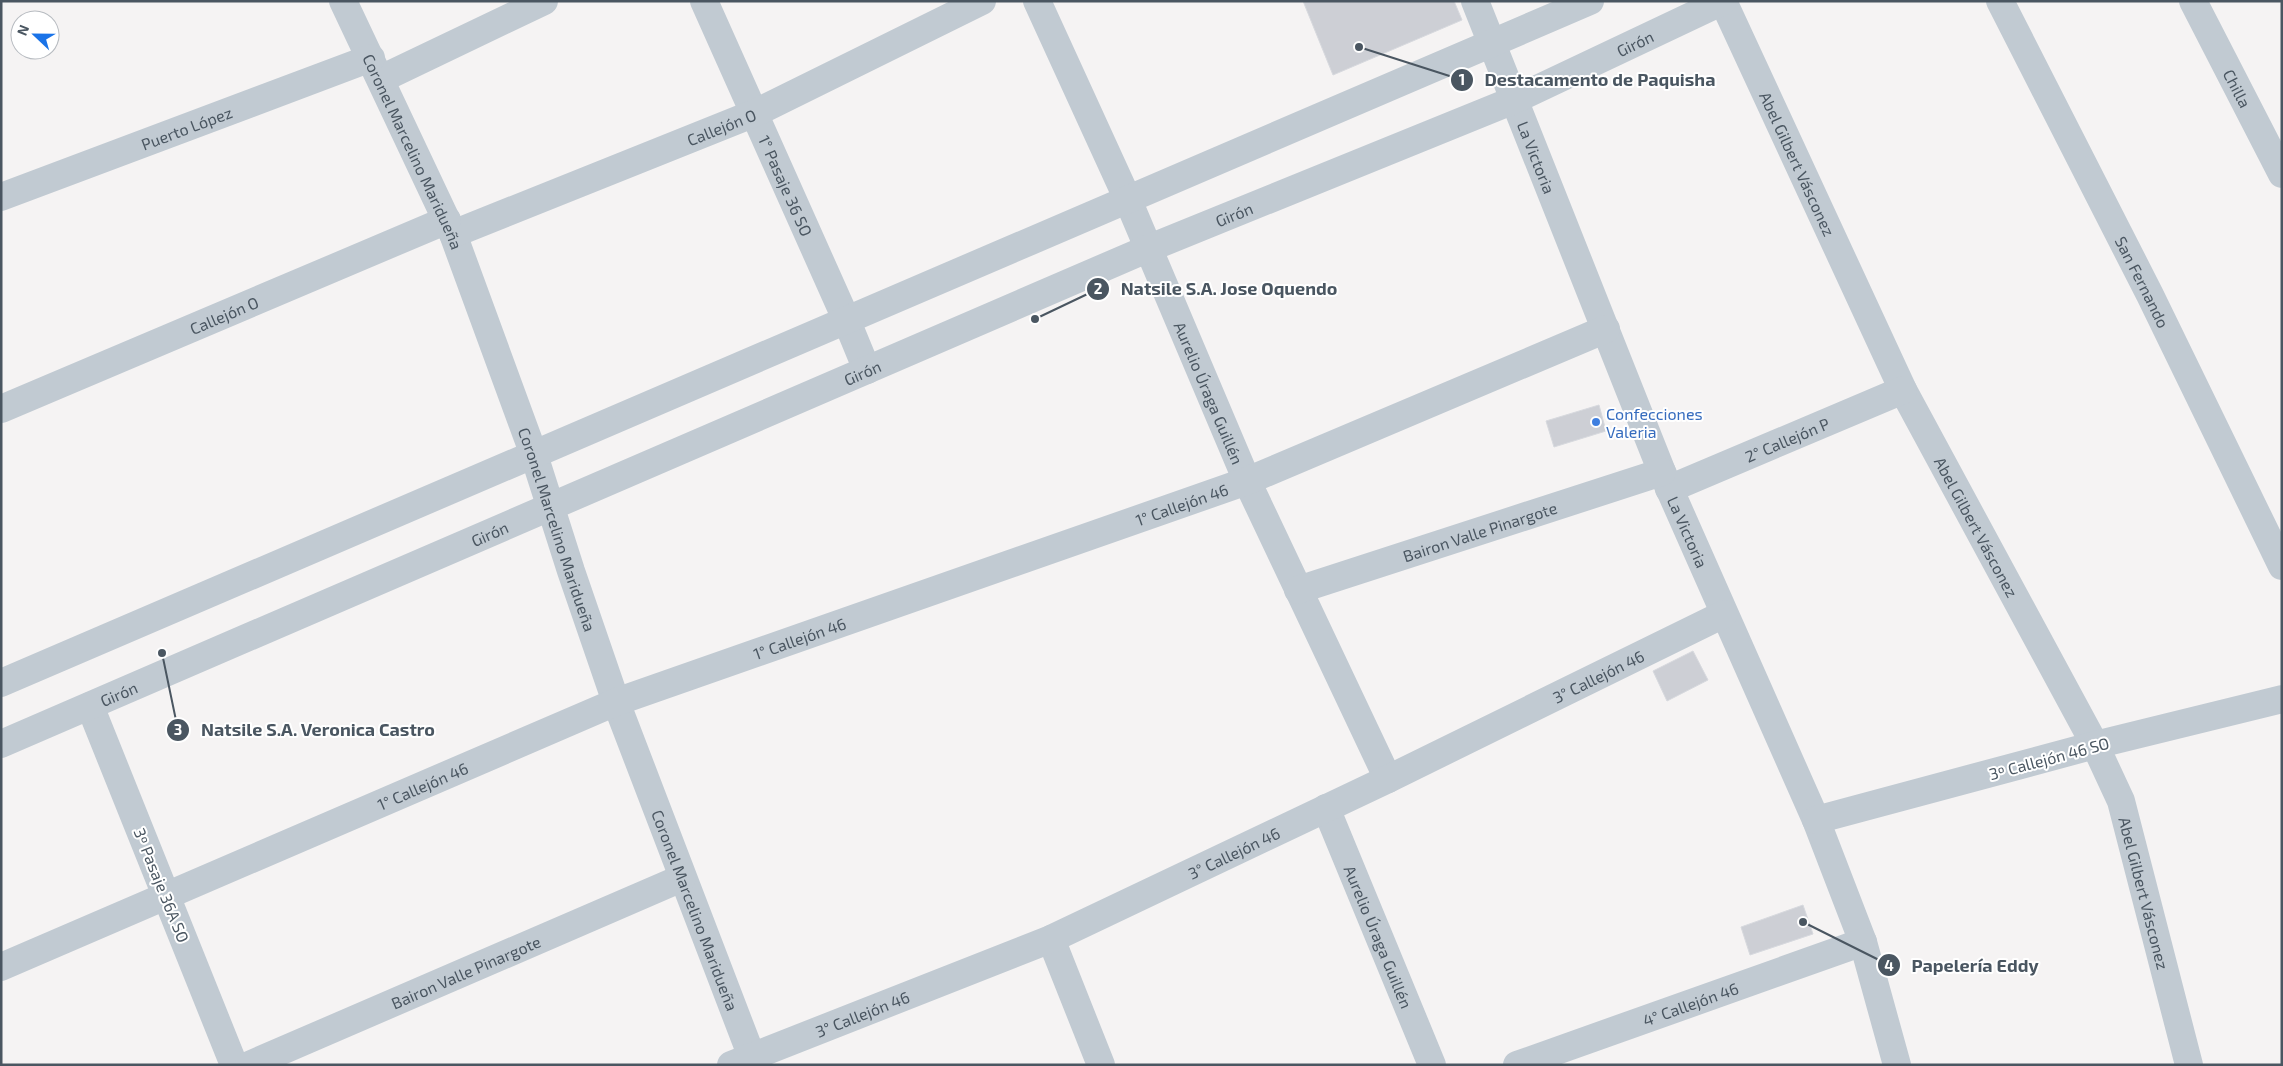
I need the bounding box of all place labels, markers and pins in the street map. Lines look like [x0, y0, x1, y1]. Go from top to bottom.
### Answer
callout: Destacamento de Paquisha [1450, 64, 1726, 97]
callout: Natsile S.A. Jose Oquendo [1086, 273, 1348, 306]
place label: Confecciones Valeria [1606, 404, 1703, 441]
marker: Confecciones Valeria [1590, 416, 1602, 428]
callout: Natsile S.A. Veronica Castro [166, 714, 445, 747]
callout: Papelería Eddy [1877, 949, 2049, 982]

